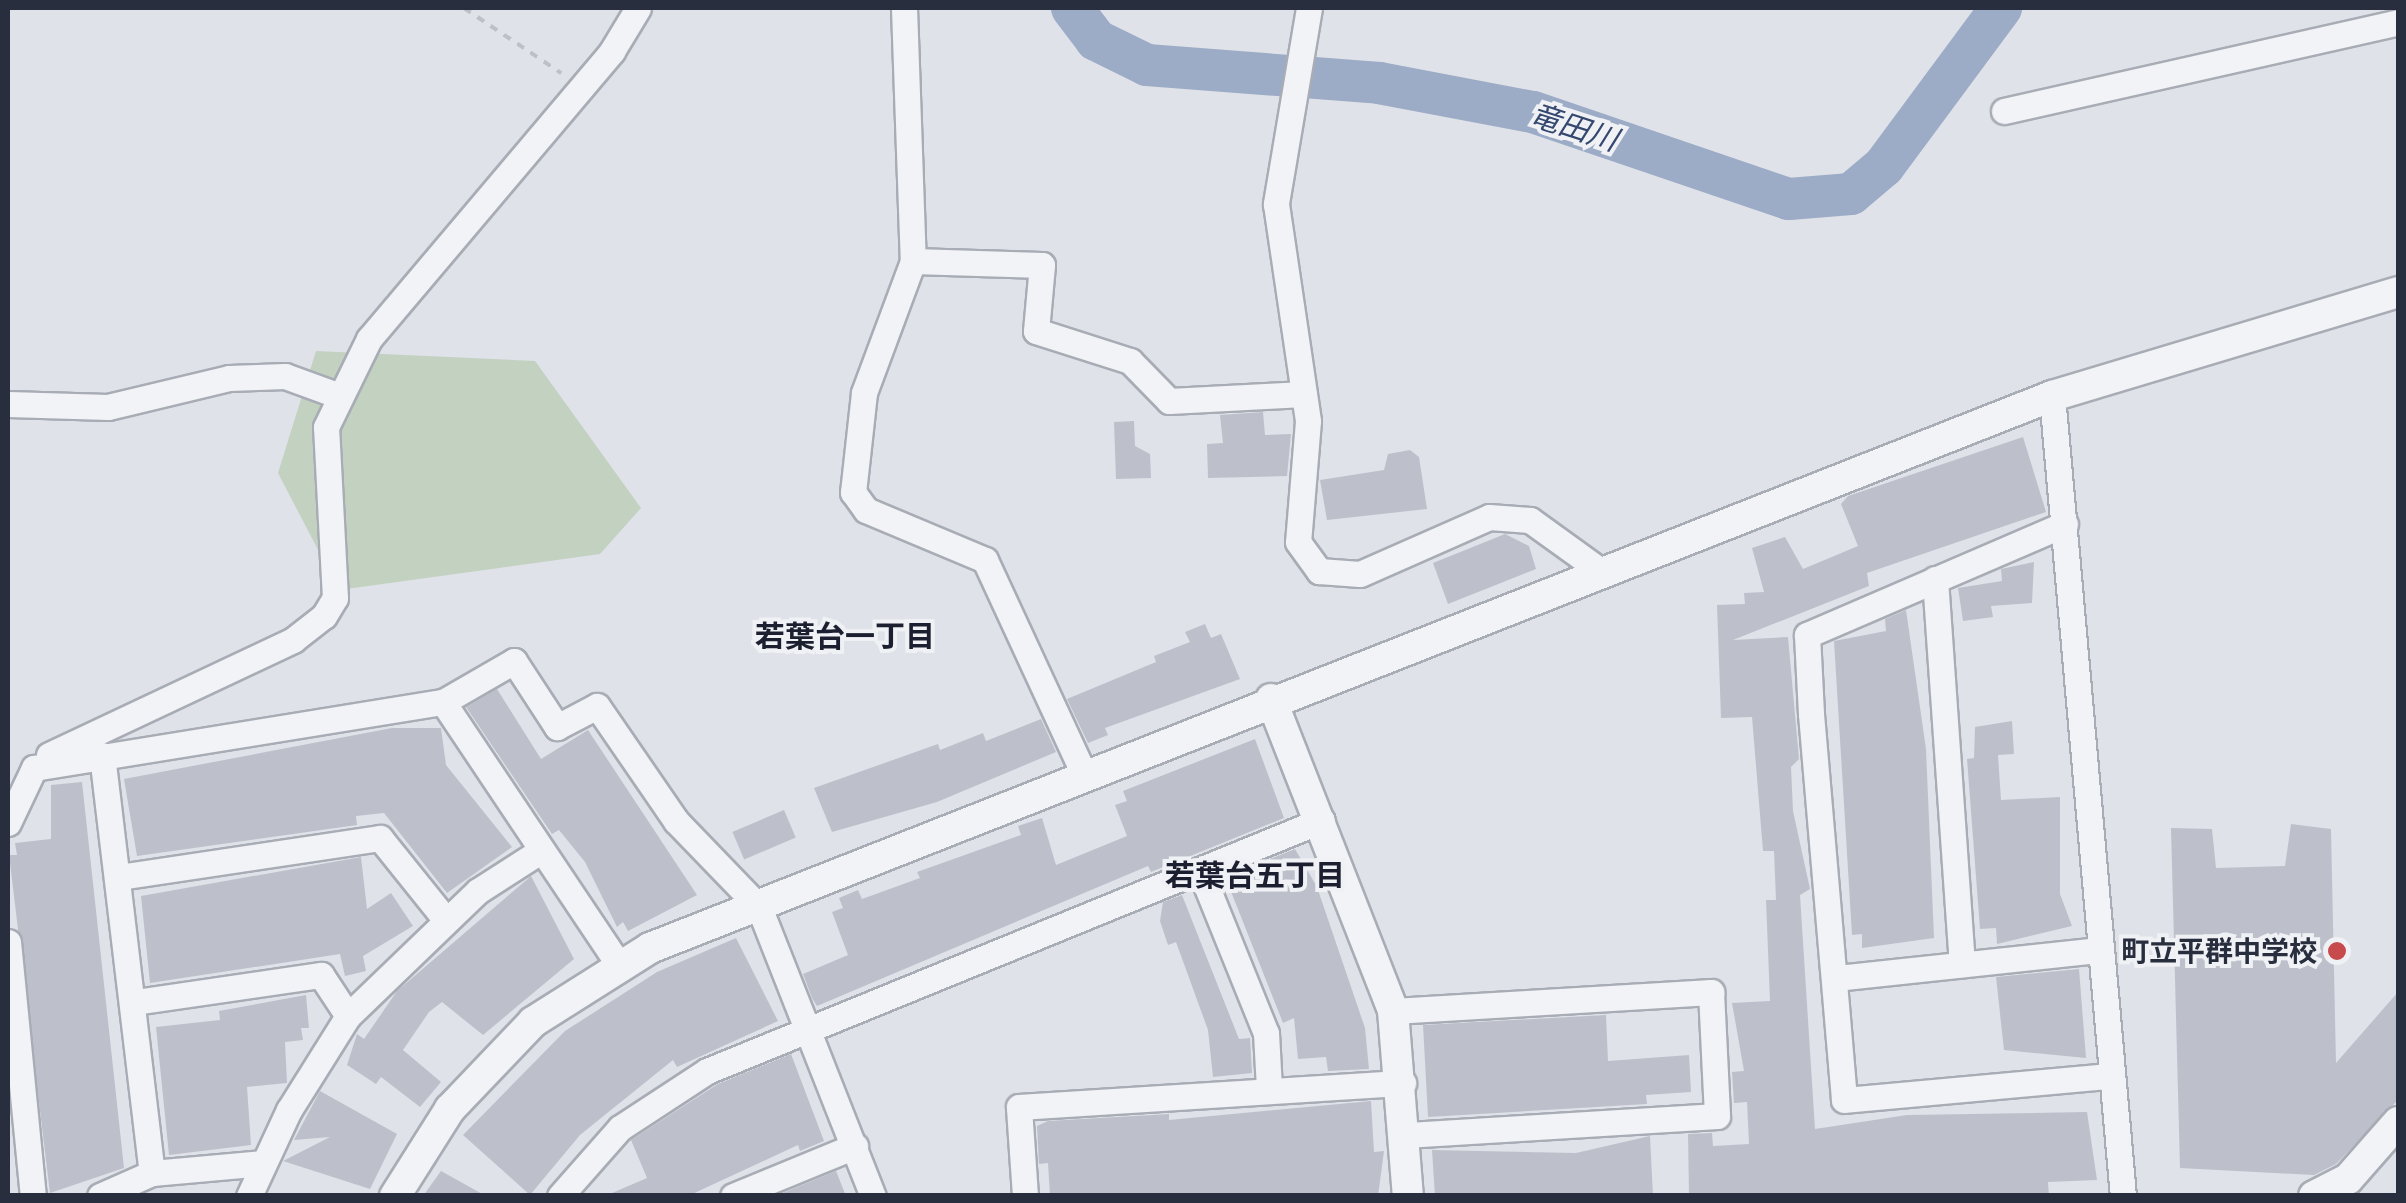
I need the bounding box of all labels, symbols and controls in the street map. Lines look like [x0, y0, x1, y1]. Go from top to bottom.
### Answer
water label: 竜田川 [1526, 96, 1622, 158]
district label: 若葉台一丁目 [755, 618, 935, 654]
district label: 若葉台五丁目 [1165, 857, 1345, 893]
place label: 町立平群中学校 [2121, 934, 2317, 968]
marker: 町立平群中学校 [2326, 940, 2348, 962]

